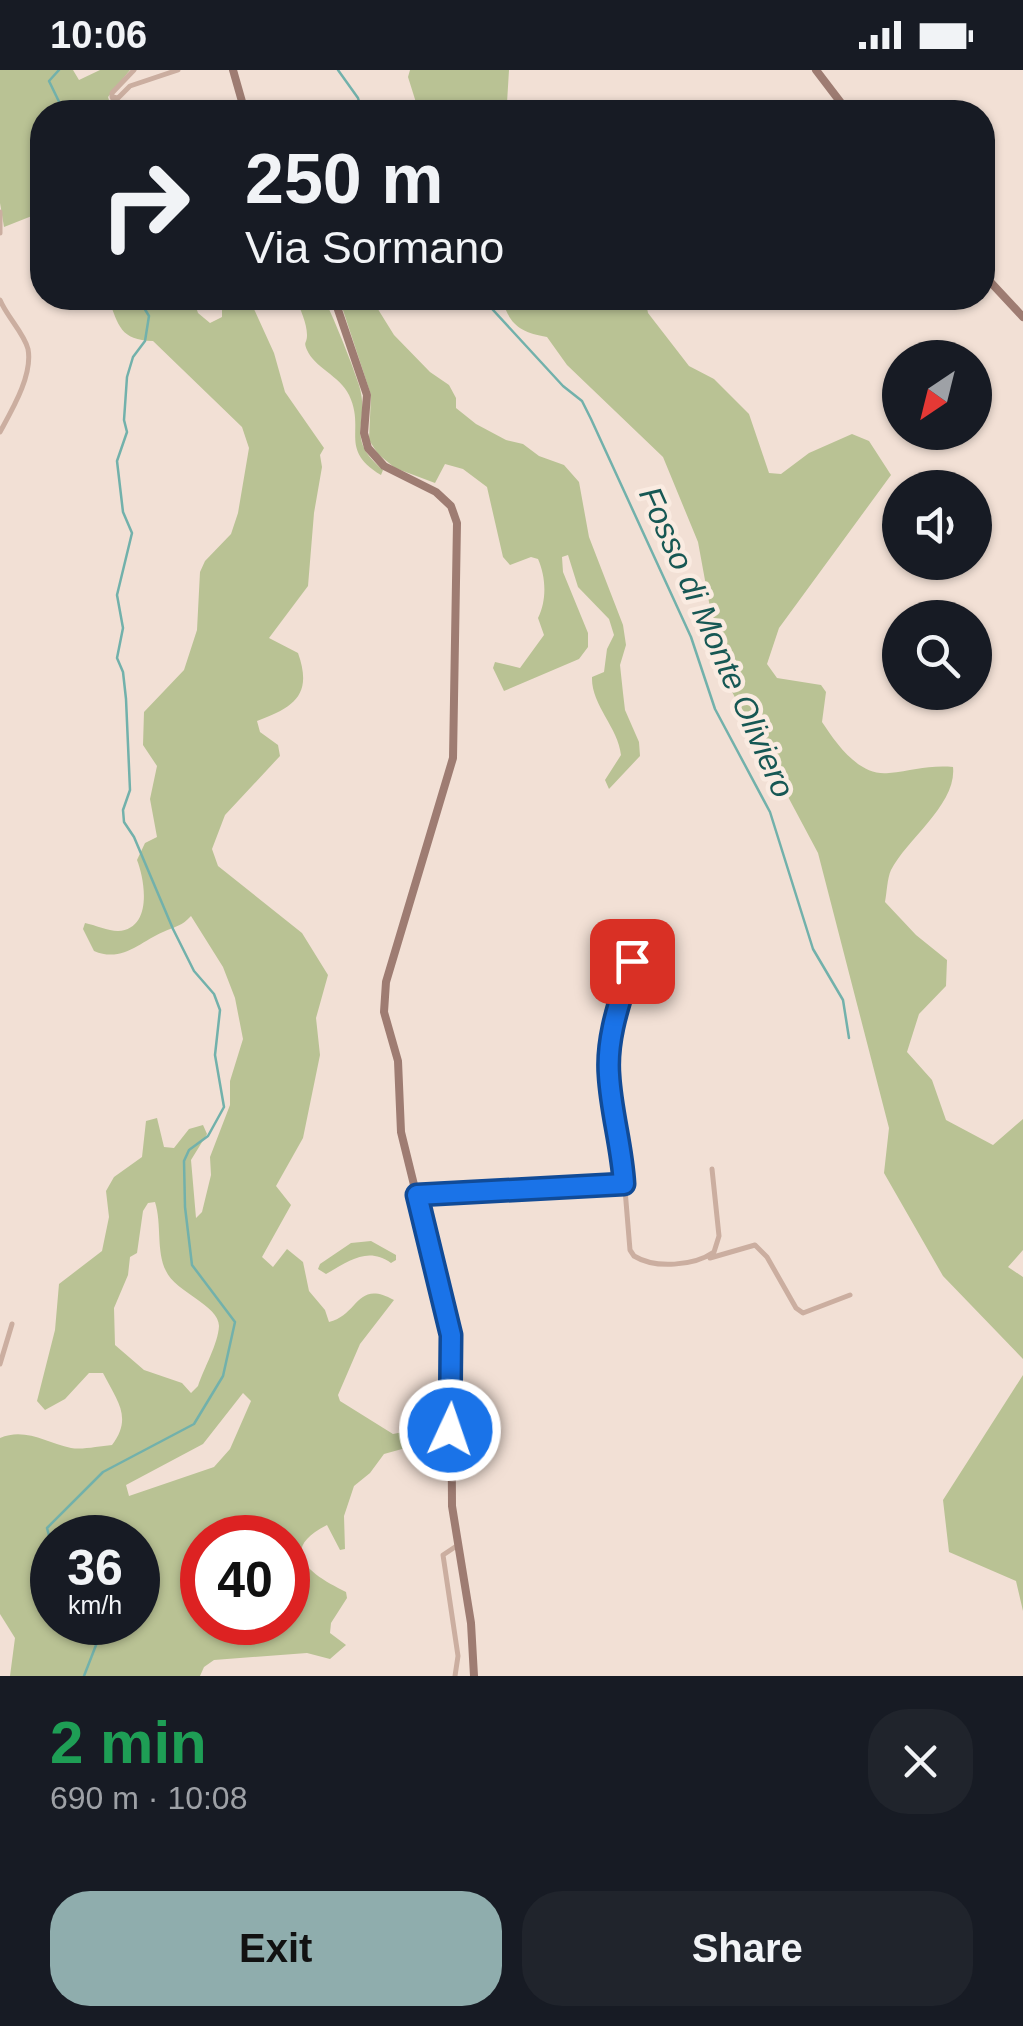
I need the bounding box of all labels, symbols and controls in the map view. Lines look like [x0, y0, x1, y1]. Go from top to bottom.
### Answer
text: 10:06 [50, 14, 147, 56]
icon: right [80, 140, 210, 270]
text: 250 m [245, 140, 443, 218]
text: Via Sormano [245, 222, 504, 273]
north arrow [882, 340, 992, 450]
map controls [882, 340, 992, 710]
button: sound [882, 470, 992, 580]
water label: Fosso di Monte Oliviero [632, 481, 802, 803]
button: search [882, 600, 992, 710]
pin [590, 919, 675, 1004]
icon: arrive [605, 934, 660, 989]
position arrow [398, 1378, 502, 1482]
speed limit sign: 40 [180, 1515, 310, 1645]
text: 36 [67, 1540, 123, 1596]
text: km/h [68, 1591, 122, 1619]
text: 2 min [50, 1709, 207, 1776]
button: close [868, 1709, 973, 1814]
text: 690 m · 10:08 [50, 1780, 247, 1816]
button: Exit [50, 1891, 502, 2006]
button: Share [522, 1891, 973, 2006]

